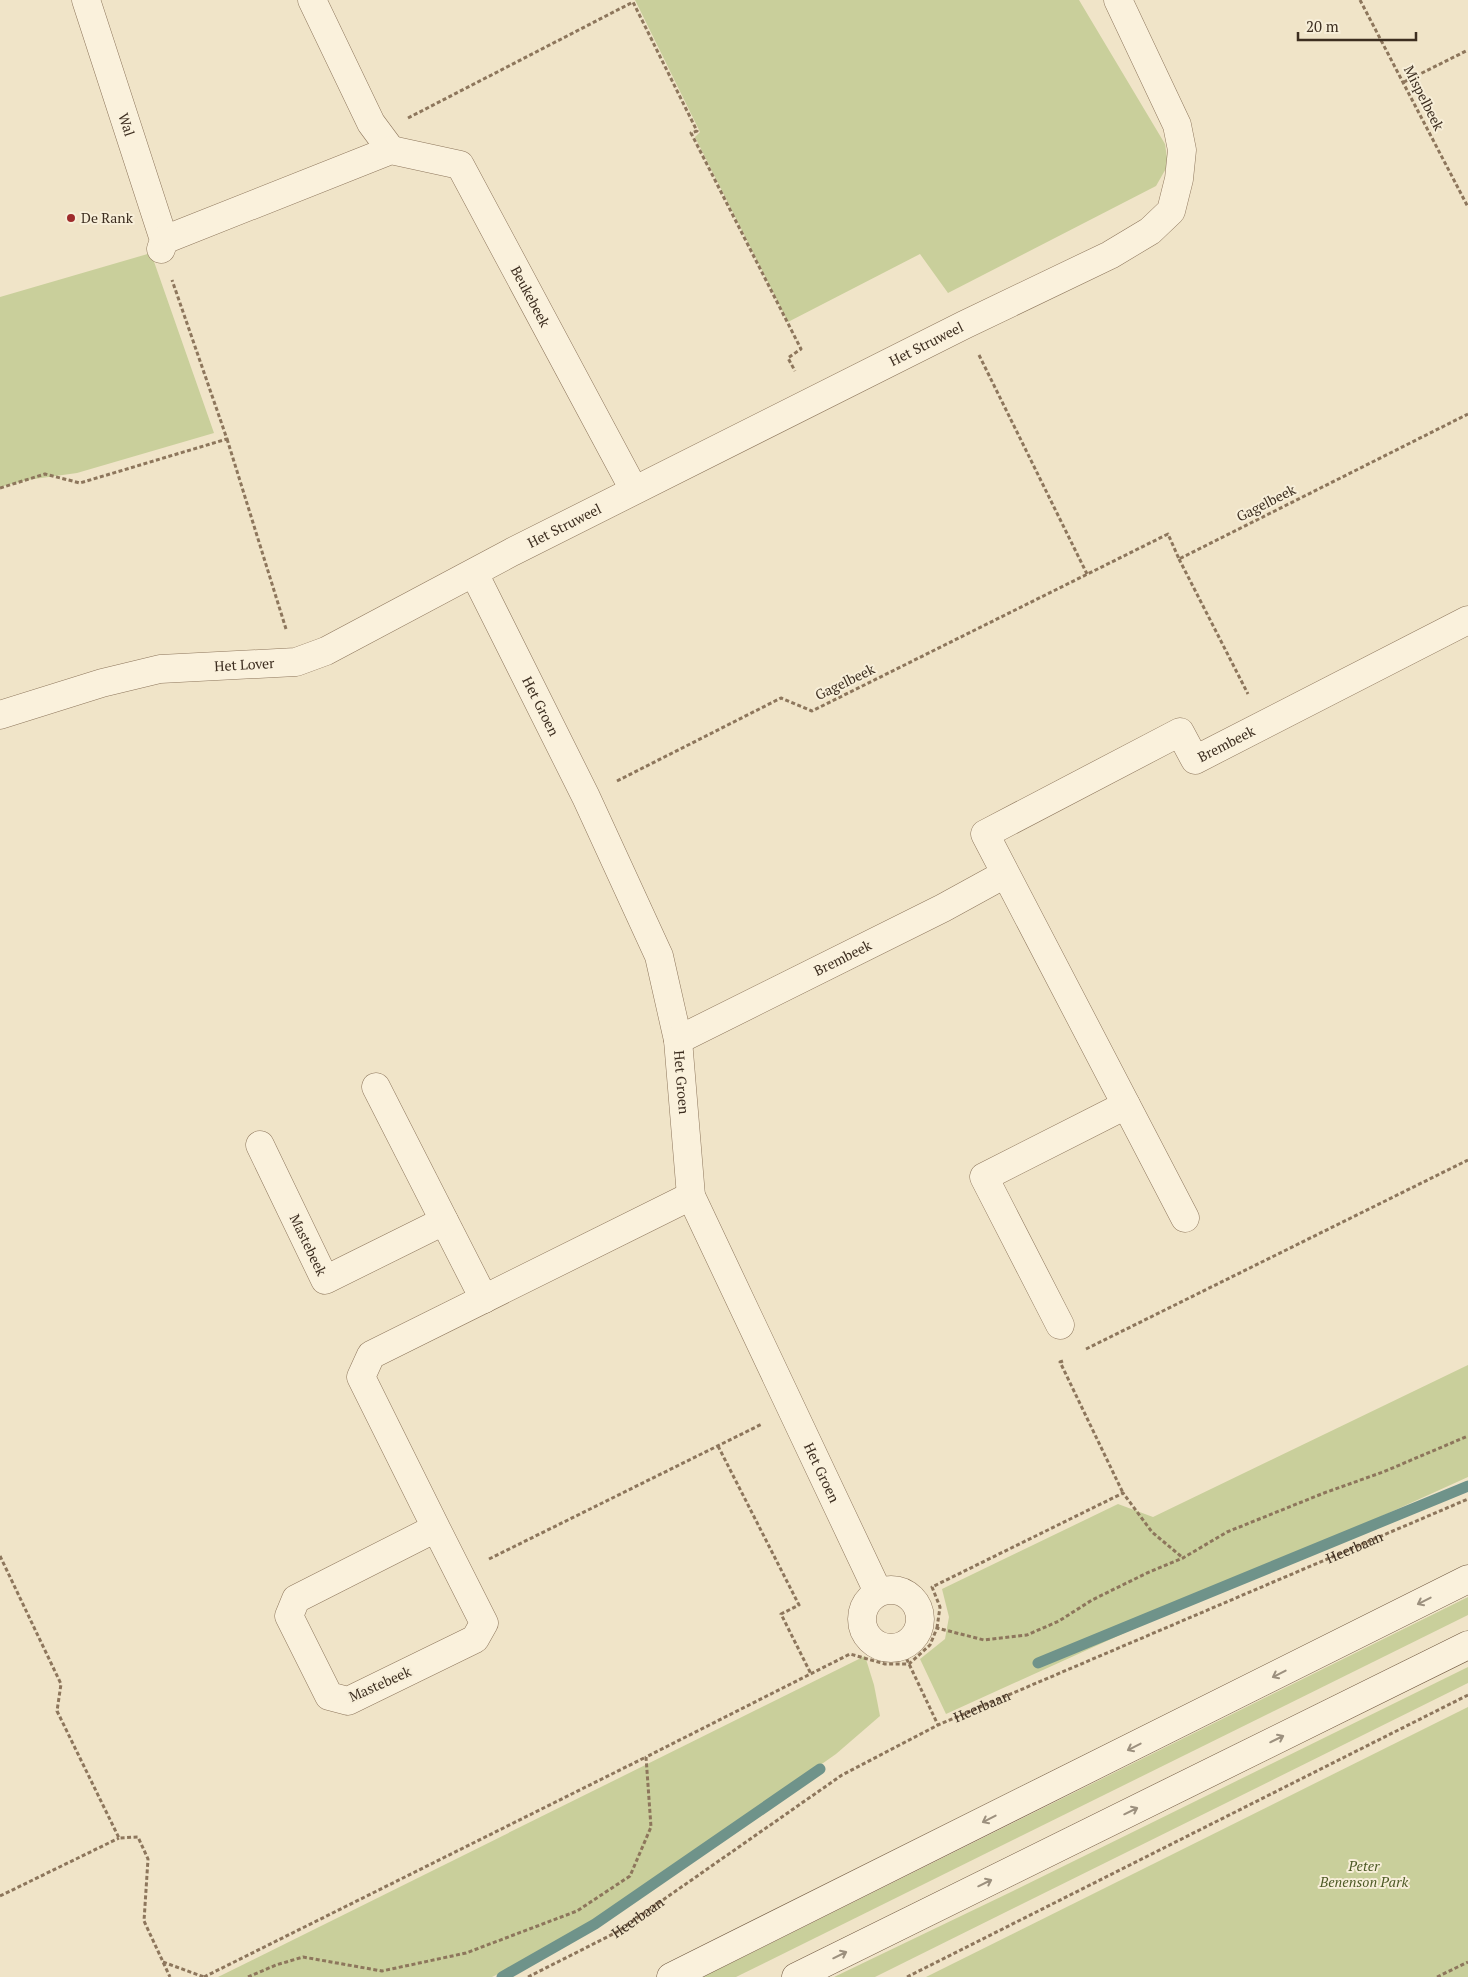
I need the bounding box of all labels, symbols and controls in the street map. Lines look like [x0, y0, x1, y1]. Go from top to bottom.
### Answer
scale bar [1298, 10, 1416, 42]
text: 20 m [1306, 16, 1339, 36]
street label: Mispelbeek [1400, 62, 1449, 134]
street label: Wal [114, 110, 140, 139]
place label: De Rank [81, 208, 134, 227]
marker: De Rank [65, 212, 77, 224]
street label: Beukebeek [507, 262, 555, 331]
street label: Het Struweel [886, 317, 966, 370]
street label: Gagelbeek [1233, 479, 1299, 526]
street label: Het Struweel [524, 499, 604, 552]
street label: Het Lover [214, 653, 276, 675]
street label: Gagelbeek [812, 659, 879, 704]
street label: Het Groen [518, 673, 564, 740]
street label: Brembeek [1194, 721, 1259, 766]
street label: Brembeek [810, 935, 875, 980]
street label: Het Groen [670, 1050, 694, 1116]
street label: Mastebeek [286, 1211, 332, 1280]
street label: Het Groen [800, 1439, 845, 1506]
street label: Heerbaan [1323, 1526, 1386, 1567]
one-way arrow [1417, 1596, 1432, 1606]
street label: Mastebeek [346, 1661, 415, 1706]
one-way arrow [1272, 1670, 1287, 1679]
street label: Heerbaan [950, 1685, 1014, 1726]
one-way arrow [1269, 1734, 1284, 1743]
one-way arrow [1127, 1742, 1142, 1752]
one-way arrow [1123, 1806, 1138, 1815]
one-way arrow [981, 1814, 996, 1824]
park label: Peter Benenson Park [1319, 1856, 1408, 1891]
one-way arrow [977, 1878, 992, 1887]
street label: Heerbaan [607, 1892, 668, 1942]
one-way arrow [832, 1950, 847, 1959]

